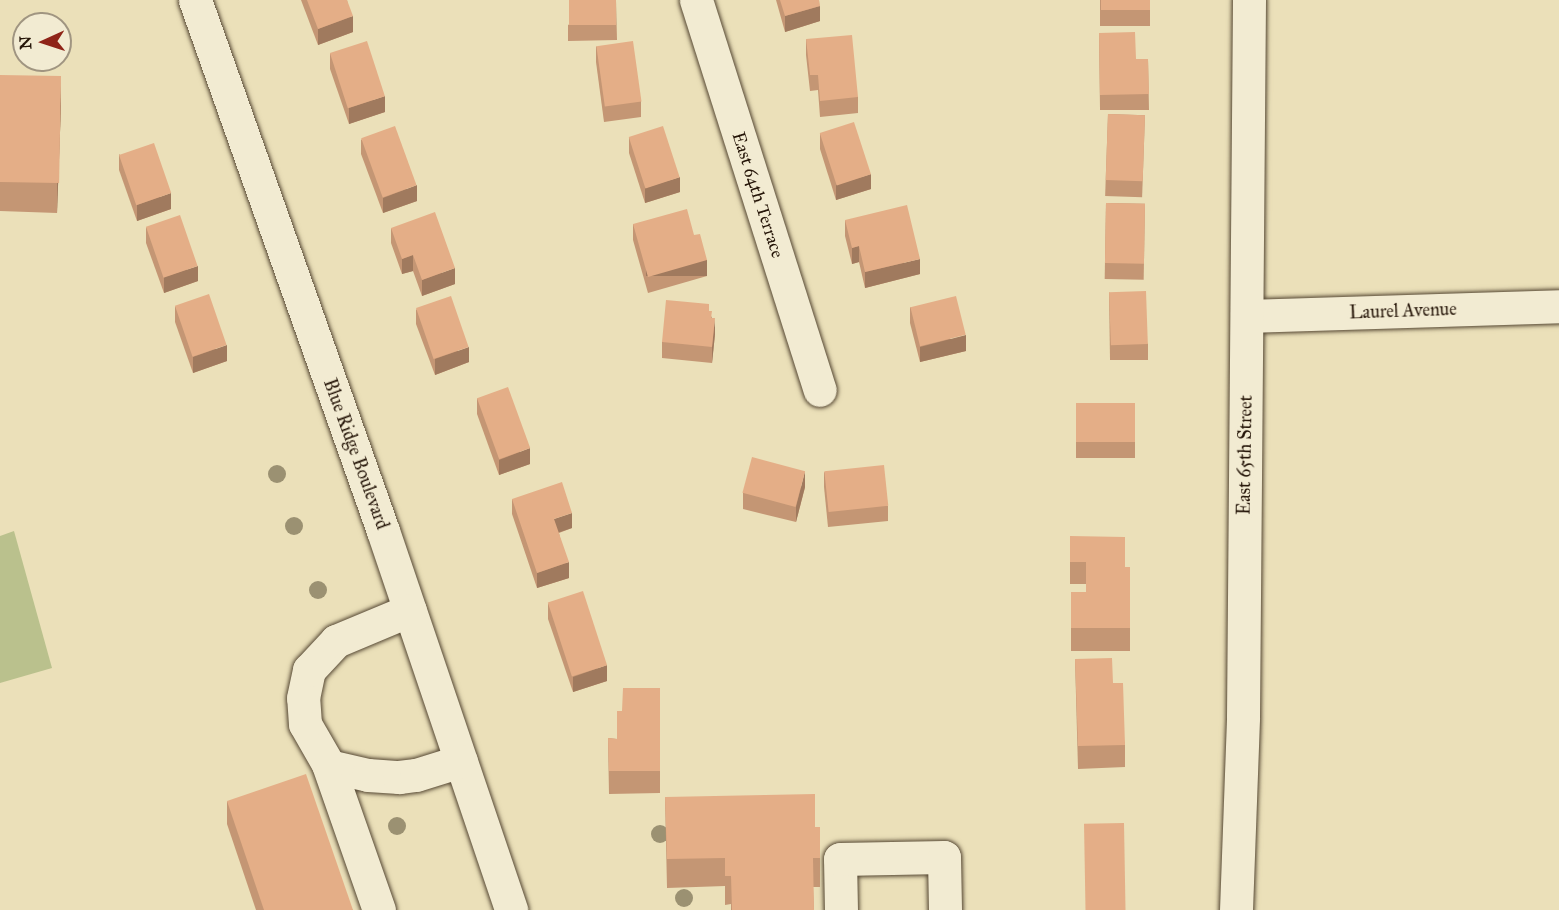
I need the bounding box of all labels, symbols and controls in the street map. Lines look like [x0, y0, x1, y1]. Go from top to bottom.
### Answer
north arrow [12, 12, 72, 72]
text: N [16, 36, 35, 50]
street label: East 64th Terrace [727, 129, 789, 261]
street label: Laurel Avenue [1349, 298, 1457, 324]
street label: Blue Ridge Boulevard [319, 376, 393, 532]
street label: East 65th Street [1233, 395, 1257, 515]

